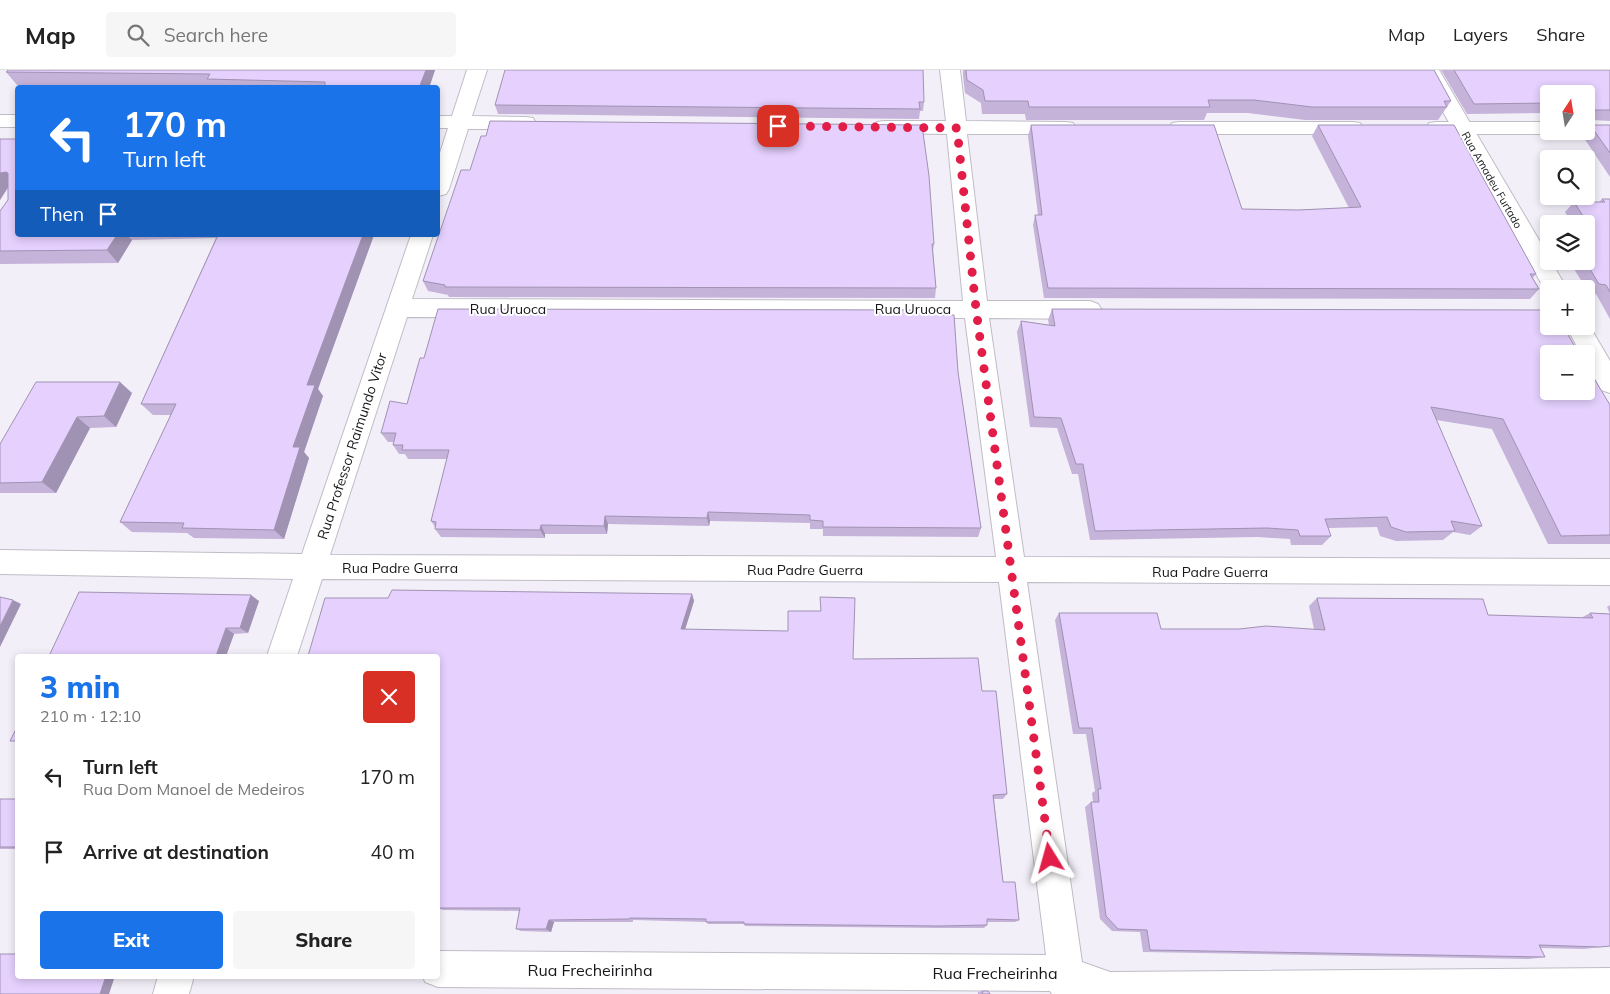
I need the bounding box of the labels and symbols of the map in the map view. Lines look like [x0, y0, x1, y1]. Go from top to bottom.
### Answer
north arrow [1540, 85, 1595, 140]
pin [757, 105, 799, 147]
street label: Rua Amadeu Furtado [1459, 129, 1525, 231]
street label: Rua Uruoca [470, 300, 546, 318]
street label: Rua Uruoca [875, 300, 951, 318]
street label: Rua Professor Raimundo Vitor [313, 349, 391, 542]
street label: Rua Padre Guerra [342, 559, 458, 577]
street label: Rua Padre Guerra [747, 561, 863, 579]
street label: Rua Padre Guerra [1152, 563, 1268, 581]
position arrow [1023, 831, 1075, 883]
street label: Rua Frecheirinha [527, 960, 653, 980]
street label: Rua Frecheirinha [932, 963, 1058, 983]

